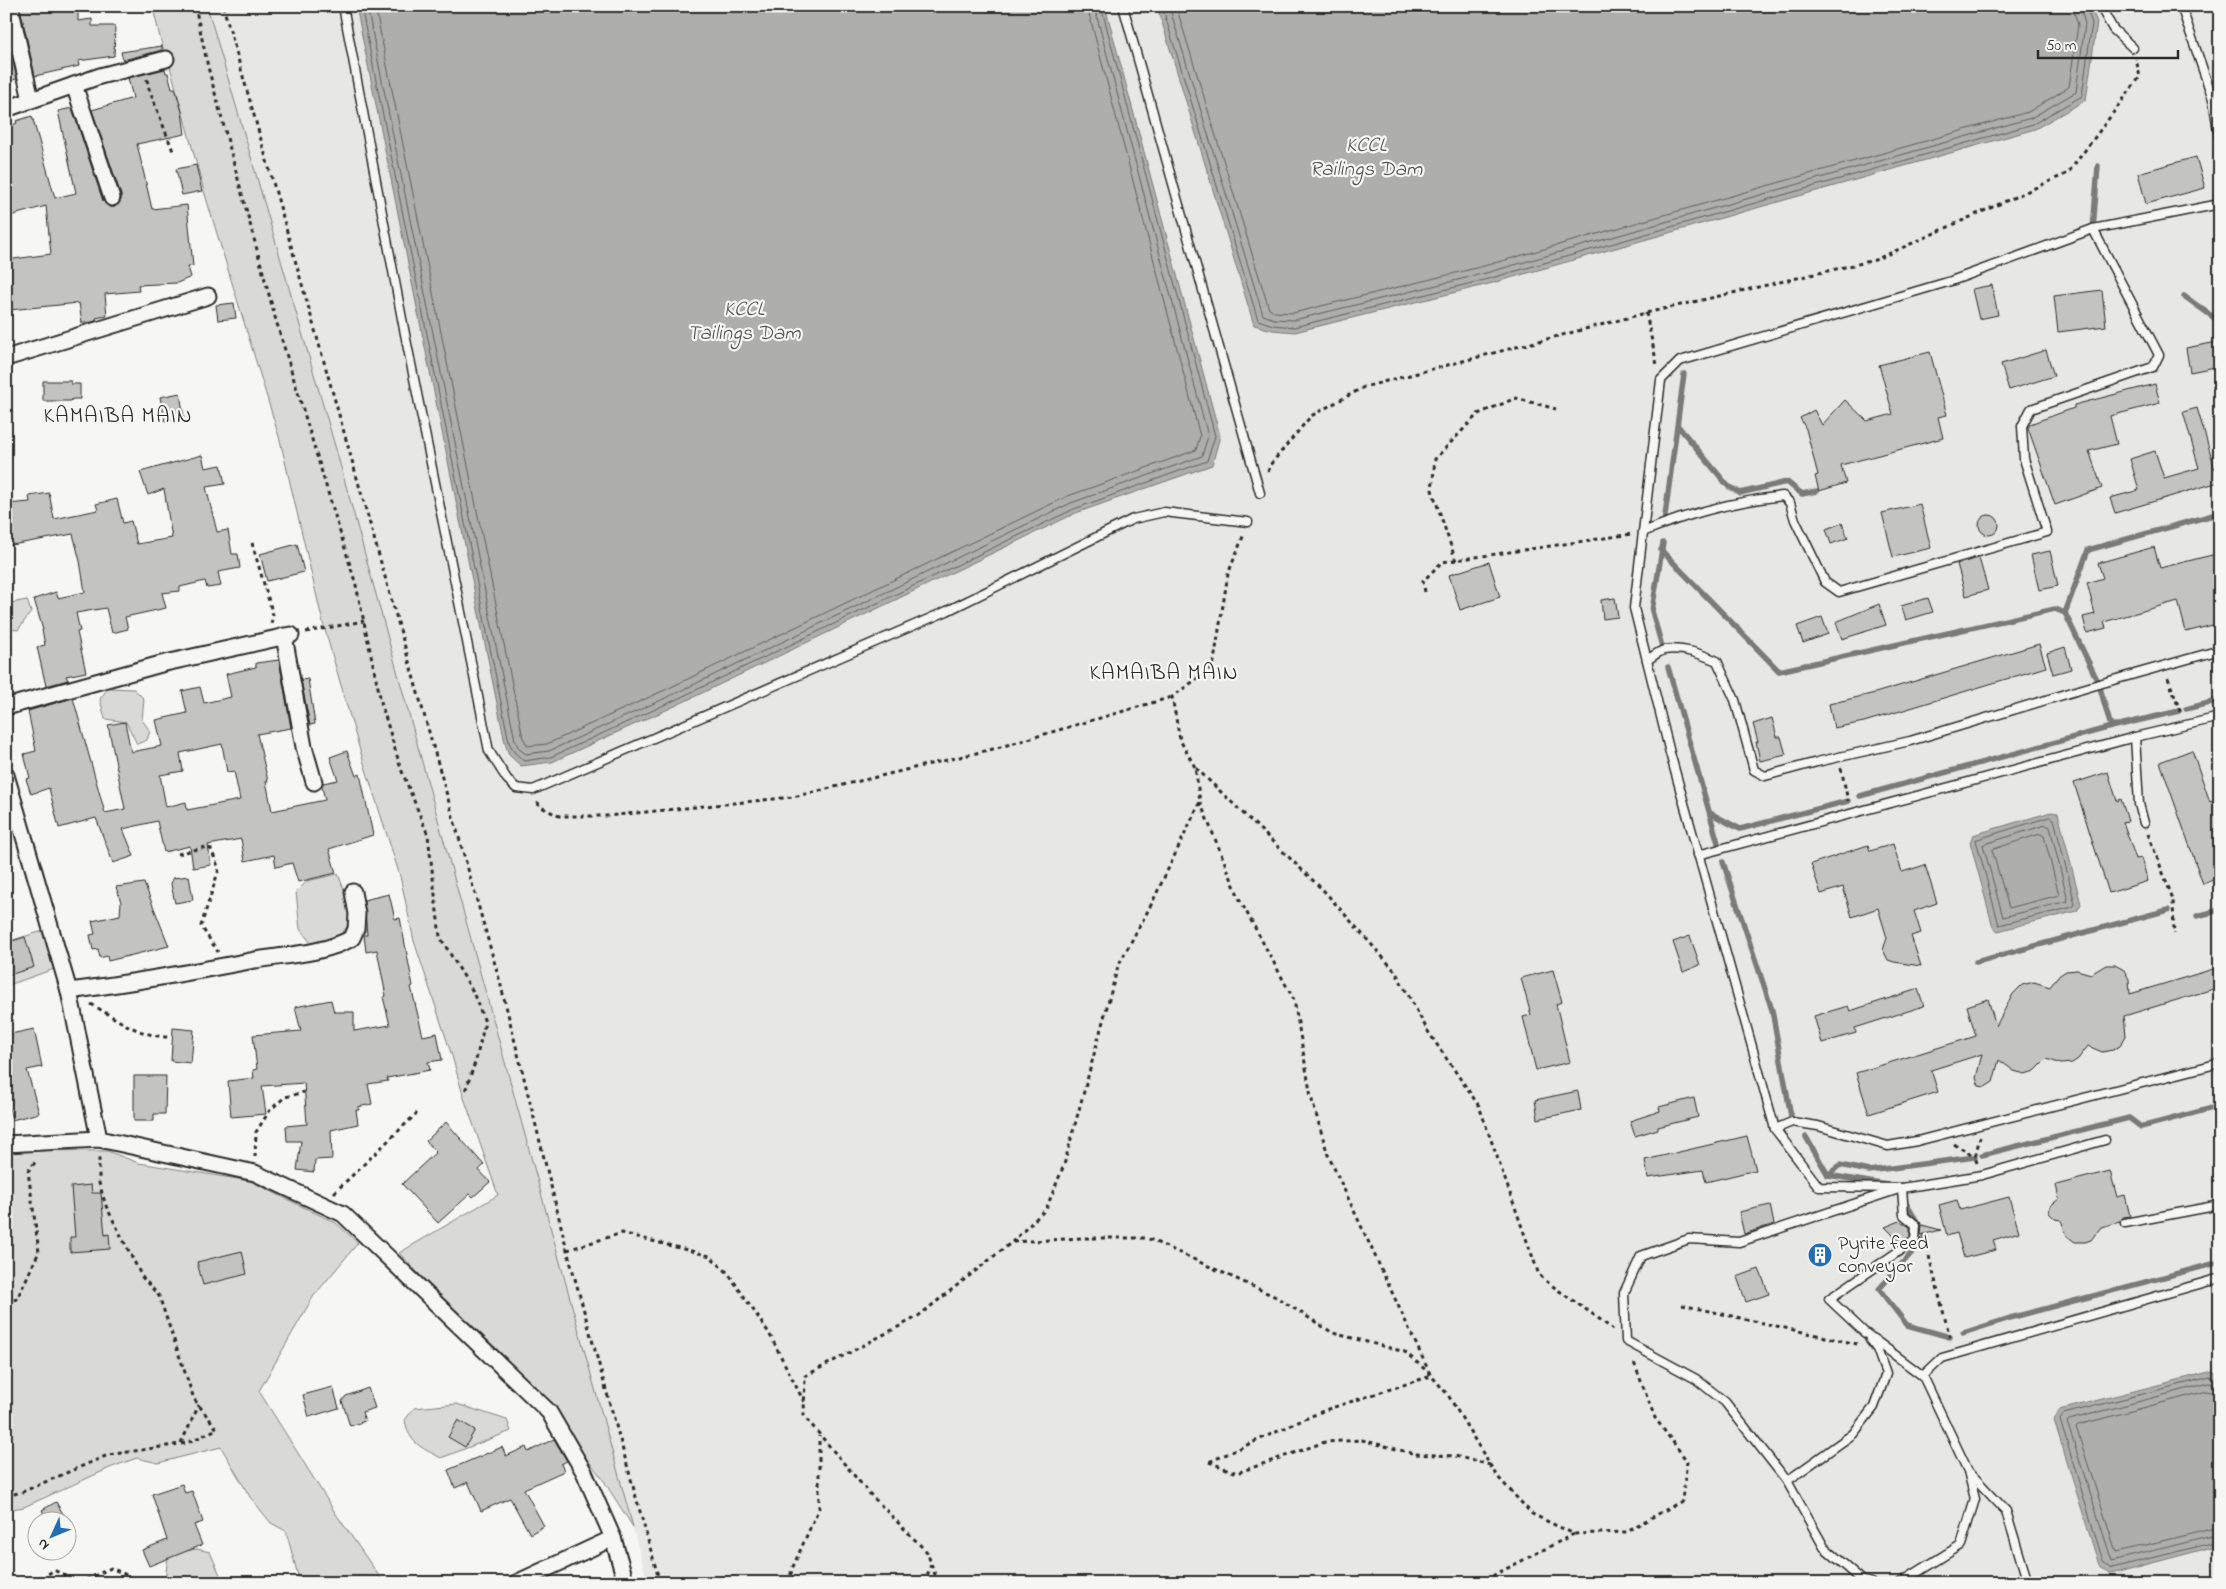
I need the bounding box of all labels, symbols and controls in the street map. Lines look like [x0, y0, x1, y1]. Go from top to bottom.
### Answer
scale bar [2038, 28, 2178, 60]
text: 50 m [2046, 35, 2077, 57]
water label: KCCL Railings Dam [1310, 131, 1423, 186]
water label: KCCL Tailings Dam [687, 295, 801, 350]
district label: KAMAIBA MAIN [43, 401, 193, 433]
district label: KAMAIBA MAIN [1089, 658, 1239, 690]
place label: Pyrite feed conveyor [1838, 1230, 1928, 1282]
building icon: Pyrite feed conveyor [1807, 1242, 1833, 1268]
north arrow [28, 1512, 78, 1562]
text: N [33, 1533, 55, 1555]

